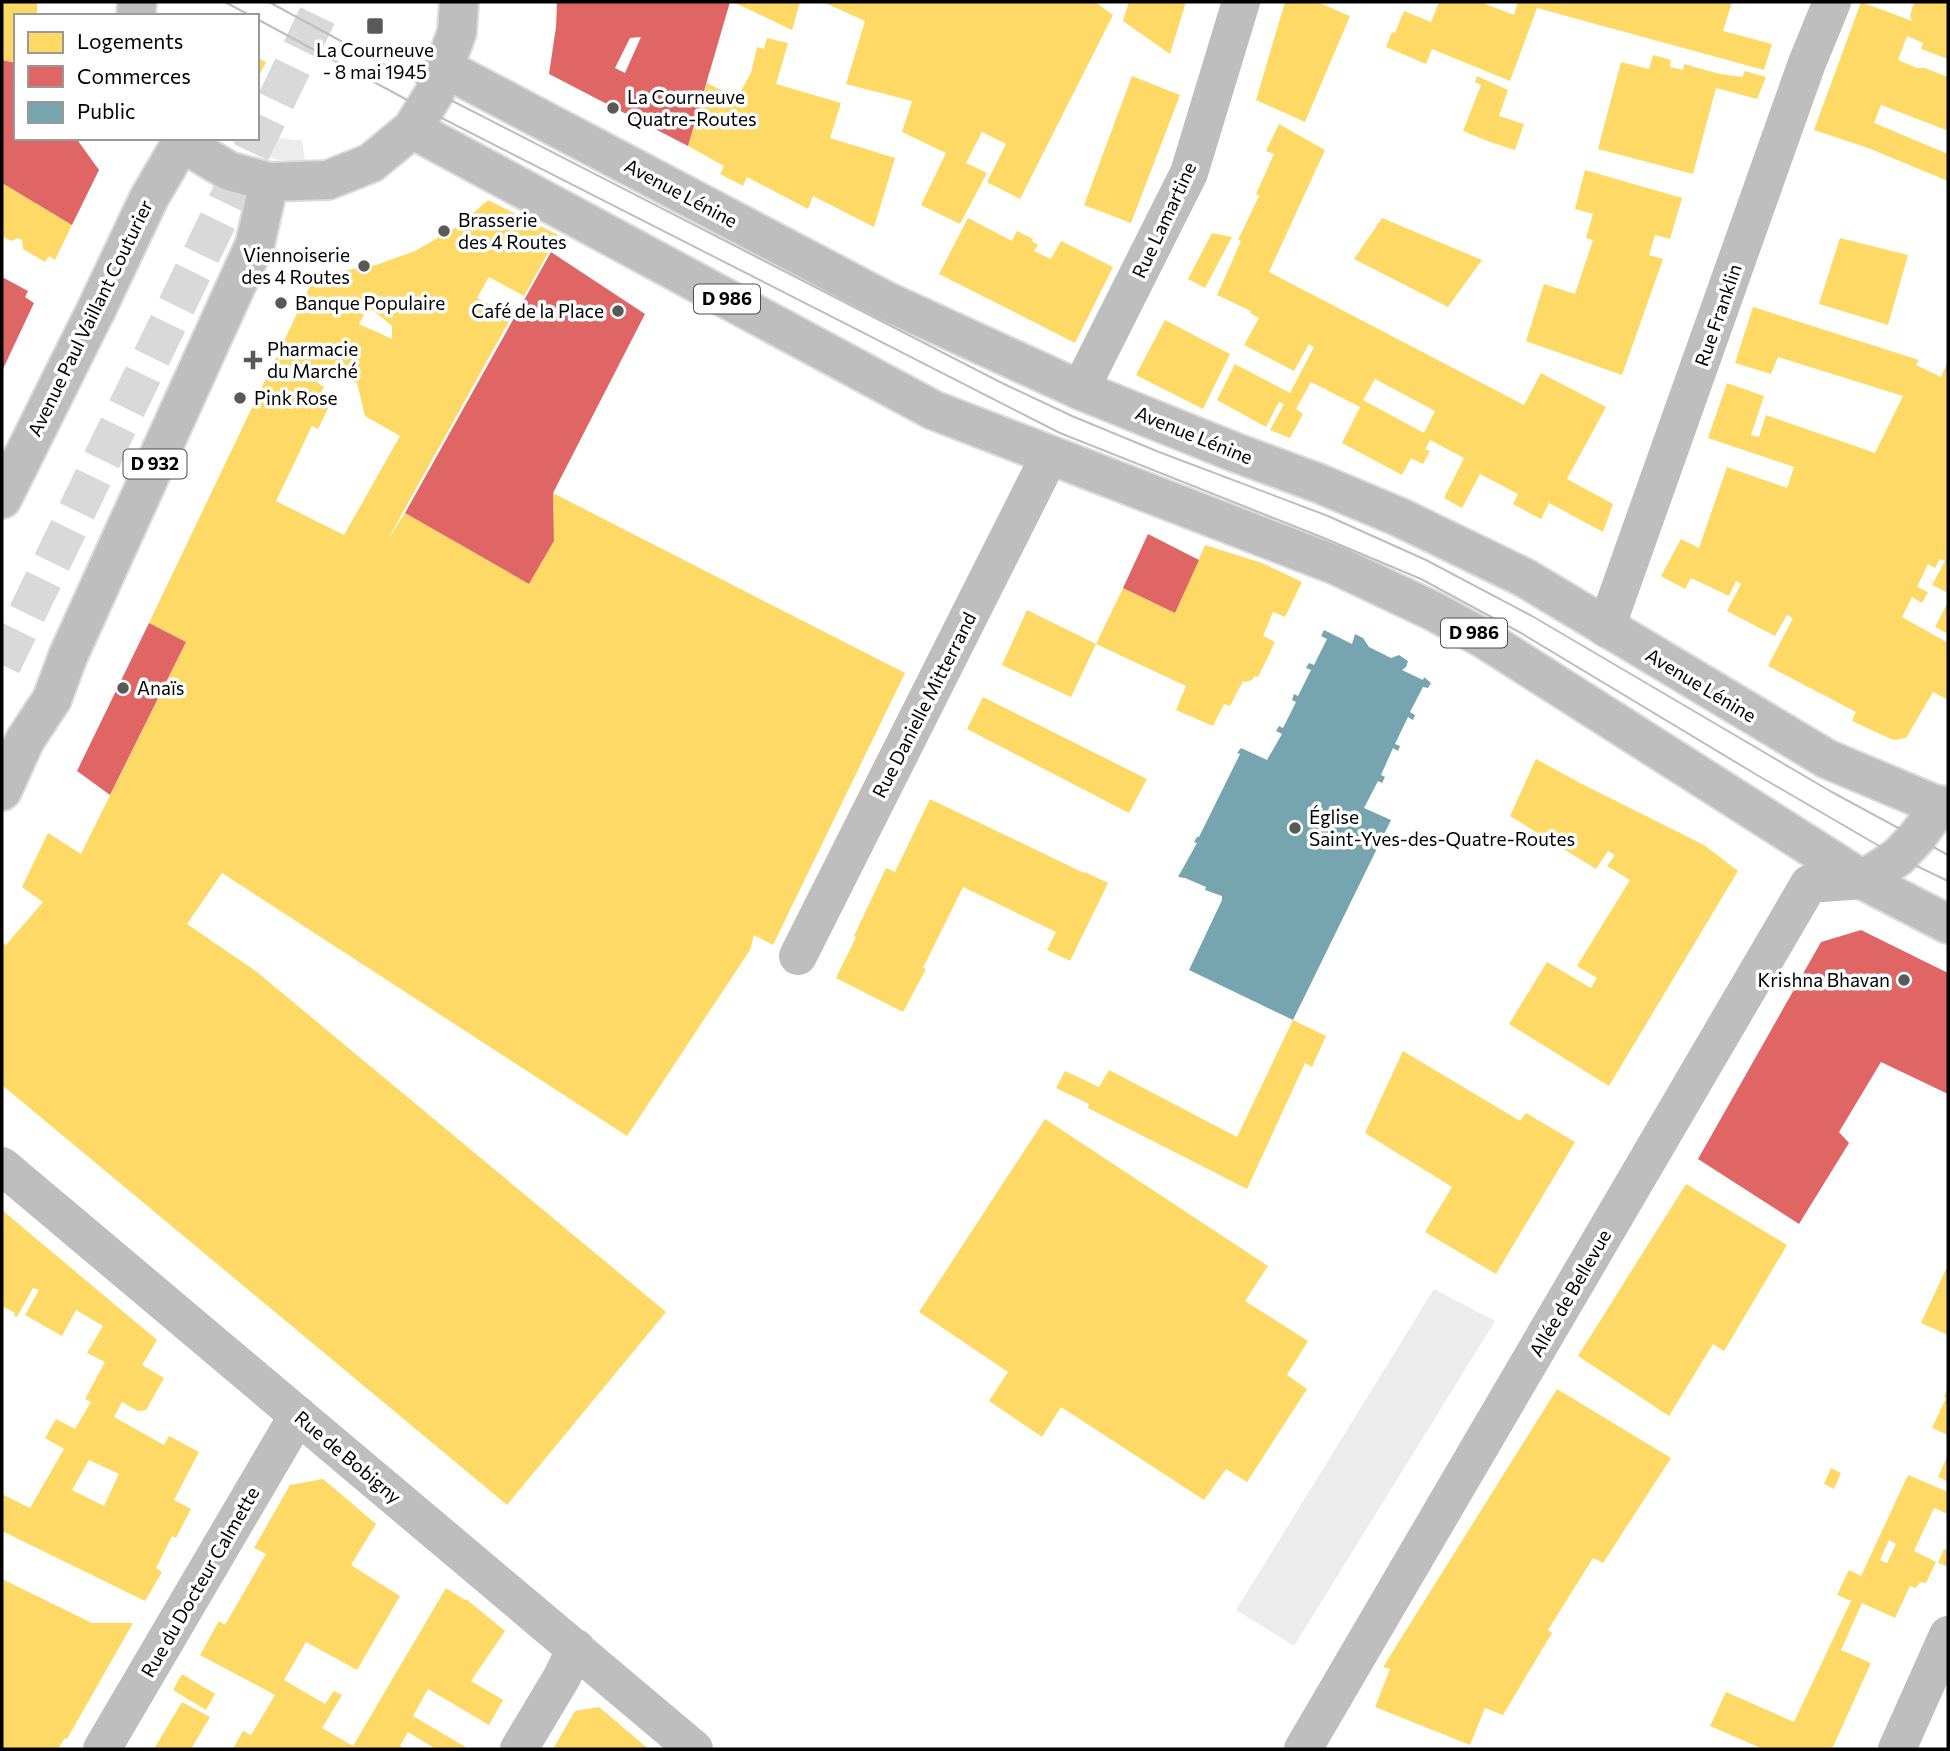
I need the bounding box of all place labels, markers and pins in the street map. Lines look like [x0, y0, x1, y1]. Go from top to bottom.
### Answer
marker: La Courneuve - 8 mai 1945 [365, 16, 385, 36]
place label: La Courneuve - 8 mai 1945 [316, 38, 434, 83]
place label: La Courneuve Quatre-Routes [627, 85, 757, 130]
marker: La Courneuve Quatre-Routes [605, 100, 621, 116]
place label: Brasserie des 4 Routes [458, 208, 567, 253]
marker: Brasserie des 4 Routes [436, 223, 452, 239]
place label: Viennoiserie des 4 Routes [241, 243, 350, 288]
marker: Viennoiserie des 4 Routes [356, 258, 372, 274]
place label: Banque Populaire [295, 291, 445, 314]
marker: Banque Populaire [273, 295, 289, 311]
place label: Café de la Place [471, 299, 604, 322]
marker: Café de la Place [610, 303, 626, 319]
place label: Pharmacie du Marché [267, 337, 358, 382]
marker: Pharmacie du Marché [245, 352, 261, 368]
place label: Pink Rose [254, 386, 338, 409]
marker: Pink Rose [232, 390, 248, 406]
place label: Anaïs [137, 676, 184, 699]
marker: Anaïs [115, 680, 131, 696]
place label: Église Saint-Yves-des-Quatre-Routes [1309, 805, 1575, 850]
marker: Église Saint-Yves-des-Quatre-Routes [1287, 820, 1303, 836]
place label: Krishna Bhavan [1758, 968, 1890, 991]
marker: Krishna Bhavan [1896, 972, 1912, 988]

